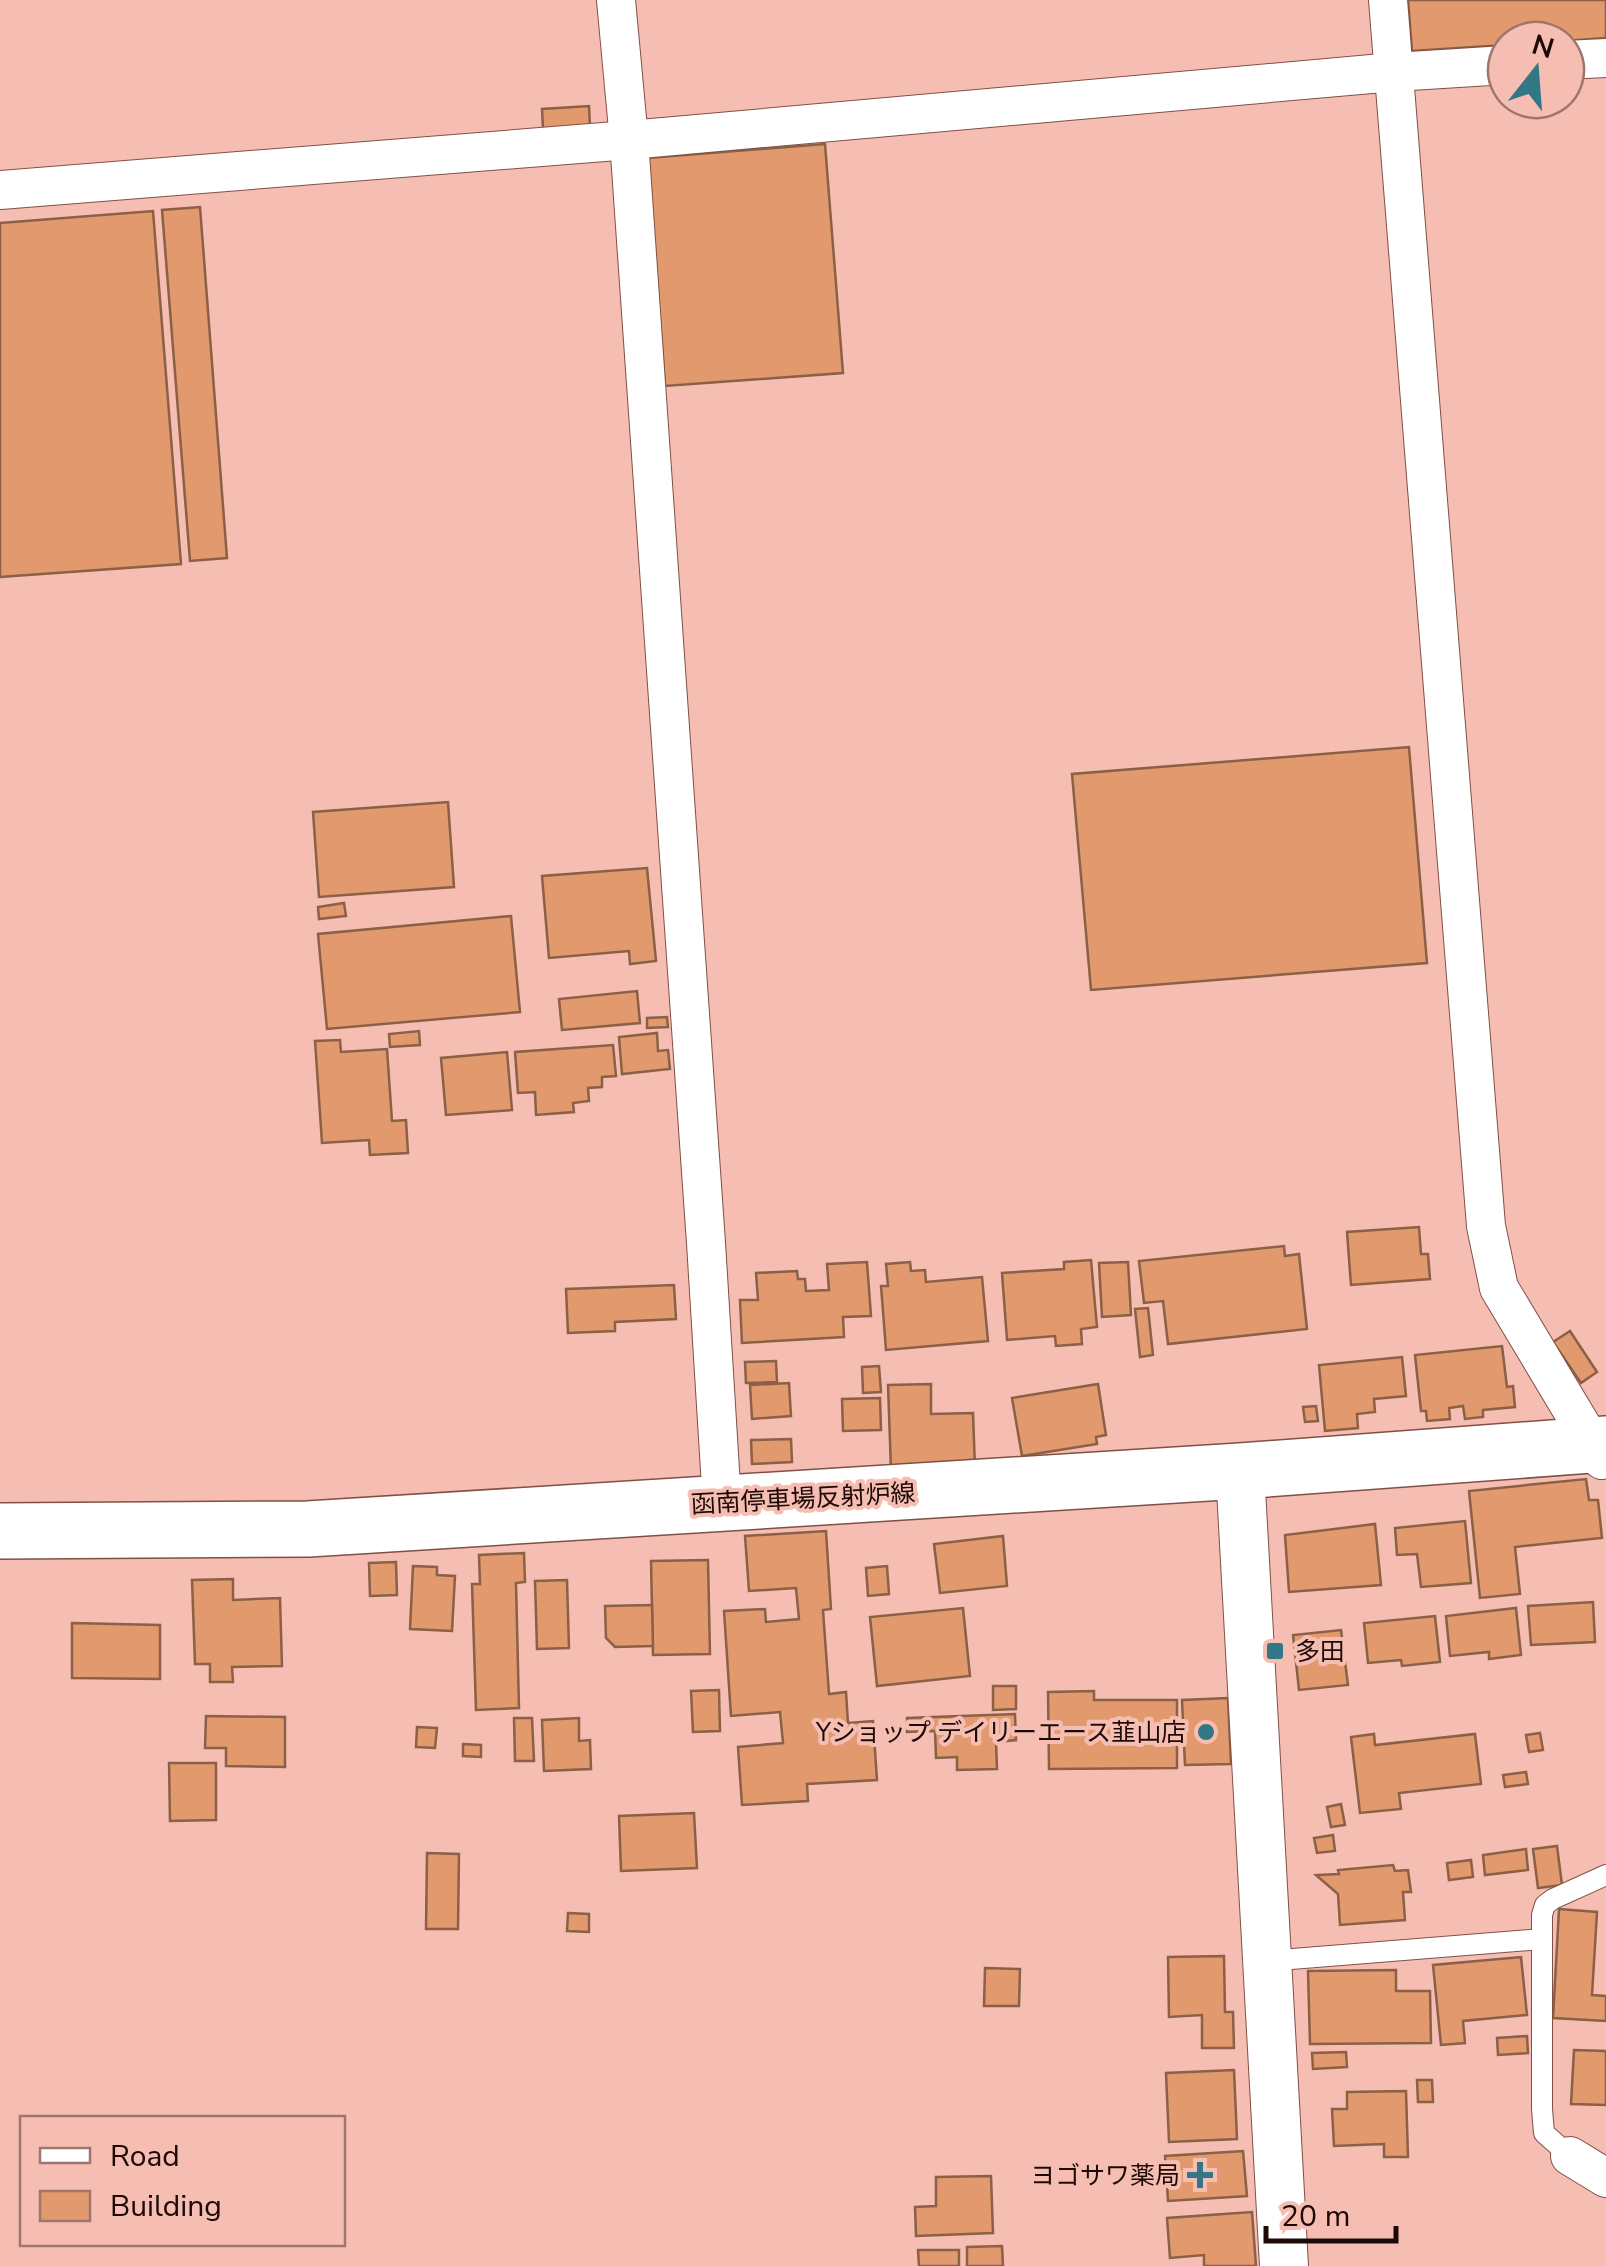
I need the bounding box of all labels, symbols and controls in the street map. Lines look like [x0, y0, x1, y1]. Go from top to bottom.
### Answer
north arrow [1486, 20, 1586, 120]
text: N [1527, 26, 1559, 68]
street label: 函南停車場反射炉線 [690, 1476, 916, 1522]
place label: 多田 [1295, 1635, 1345, 1669]
marker: 多田 [1264, 1640, 1286, 1662]
place label: Yショップ デイリーエース韮山店 [815, 1716, 1186, 1750]
marker: Yショップ デイリーエース韮山店 [1195, 1721, 1217, 1743]
legend [20, 2116, 345, 2246]
text: Road [110, 2136, 180, 2177]
place label: ヨゴサワ薬局 [1030, 2159, 1180, 2193]
marker: ヨゴサワ薬局 [1189, 2164, 1211, 2186]
scale bar [1266, 2181, 1396, 2243]
text: Building [110, 2186, 222, 2227]
text: 20 m [1281, 2196, 1350, 2237]

